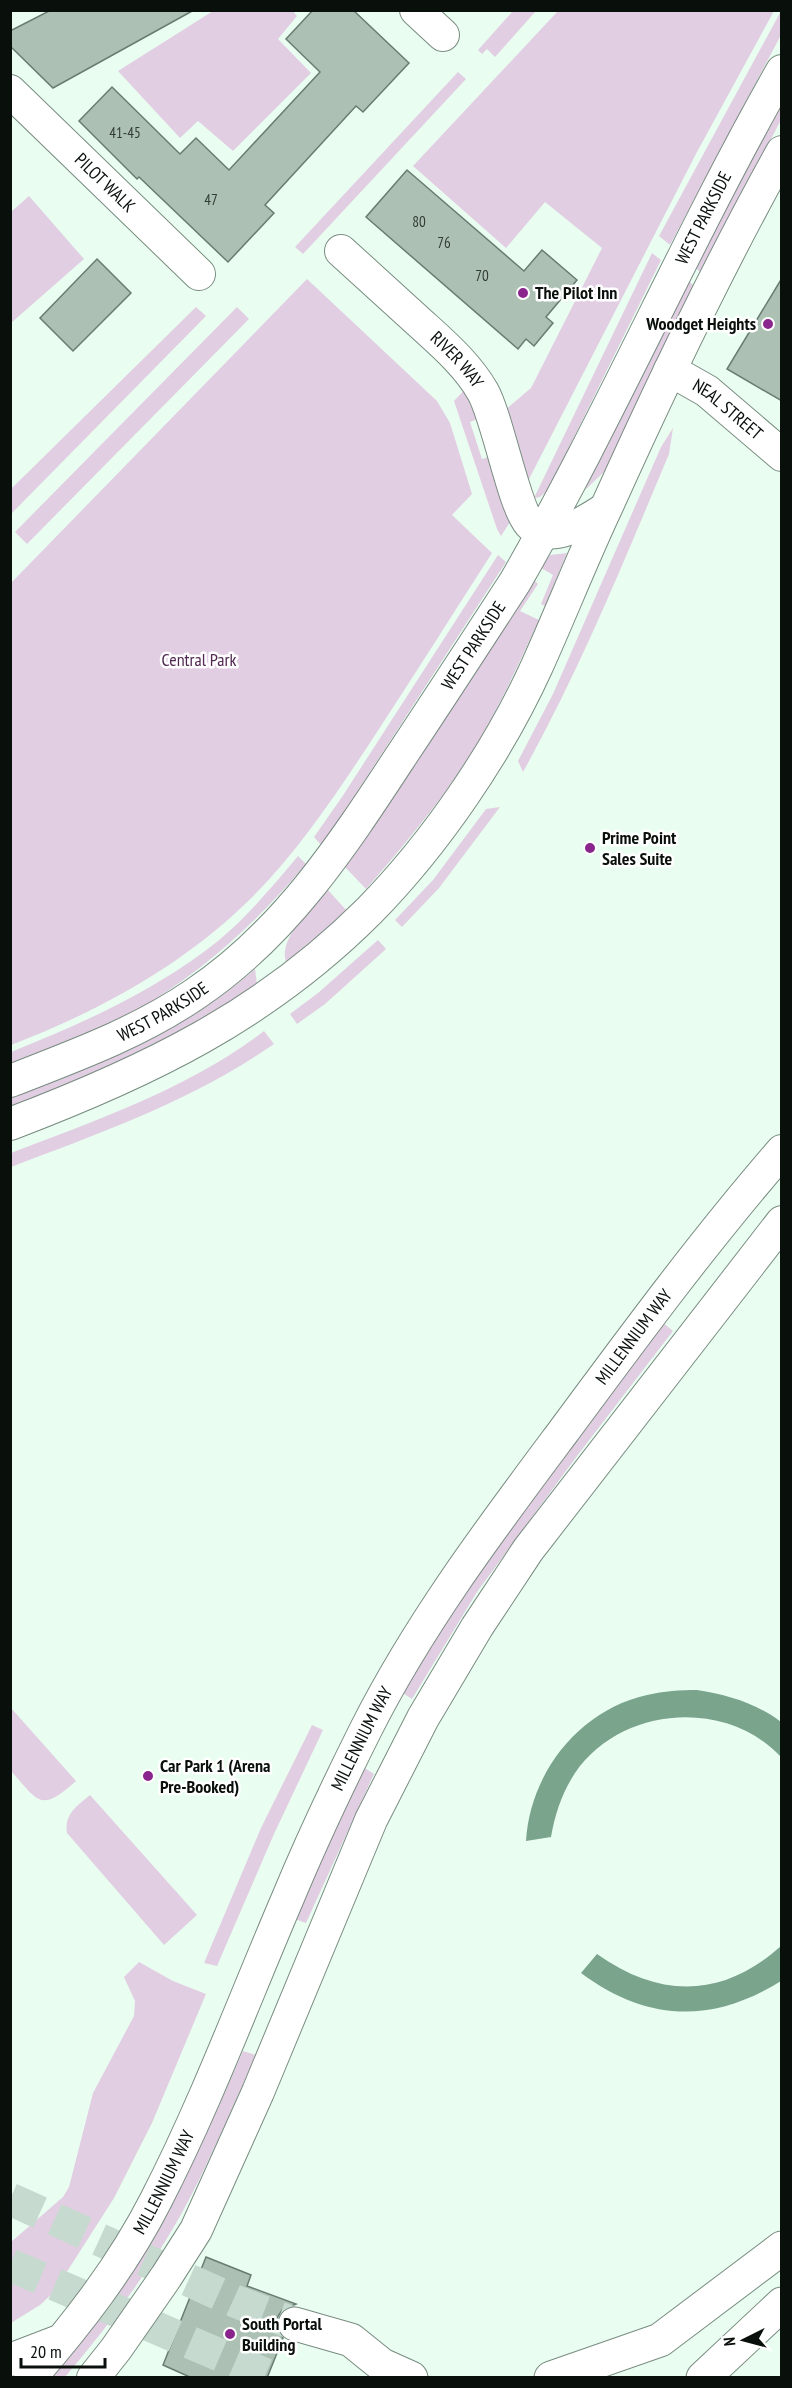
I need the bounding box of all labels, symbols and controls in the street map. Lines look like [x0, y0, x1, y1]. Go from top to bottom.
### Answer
house number: 41-45 [109, 123, 141, 142]
street label: PILOT WALK [70, 148, 140, 217]
street label: WEST PARKSIDE [670, 167, 736, 268]
house number: 47 [204, 190, 218, 209]
house number: 80 [412, 212, 426, 231]
house number: 76 [437, 233, 451, 252]
house number: 70 [475, 266, 489, 285]
place label: The Pilot Inn [535, 281, 617, 304]
marker: The Pilot Inn [516, 286, 530, 300]
place label: Woodget Heights [645, 312, 756, 335]
marker: Woodget Heights [761, 317, 775, 331]
street label: RIVER WAY [426, 326, 490, 392]
street label: NEAL STREET [689, 373, 768, 445]
street label: WEST PARKSIDE [436, 597, 510, 694]
park label: Central Park [162, 648, 236, 671]
place label: Prime Point Sales Suite [602, 826, 677, 870]
marker: Prime Point Sales Suite [583, 841, 597, 855]
street label: WEST PARKSIDE [114, 976, 213, 1047]
street label: MILLENNIUM WAY [590, 1284, 677, 1389]
street label: MILLENNIUM WAY [326, 1682, 398, 1794]
place label: Car Park 1 (Arena Pre-Booked) [160, 1754, 271, 1798]
marker: Car Park 1 (Arena Pre-Booked) [141, 1769, 155, 1783]
street label: MILLENNIUM WAY [128, 2126, 200, 2238]
north arrow [714, 2310, 774, 2370]
place label: South Portal Building [242, 2312, 322, 2356]
marker: South Portal Building [223, 2327, 237, 2341]
scale bar [21, 2331, 105, 2369]
text: N [719, 2336, 739, 2347]
text: 20 m [30, 2340, 62, 2363]

